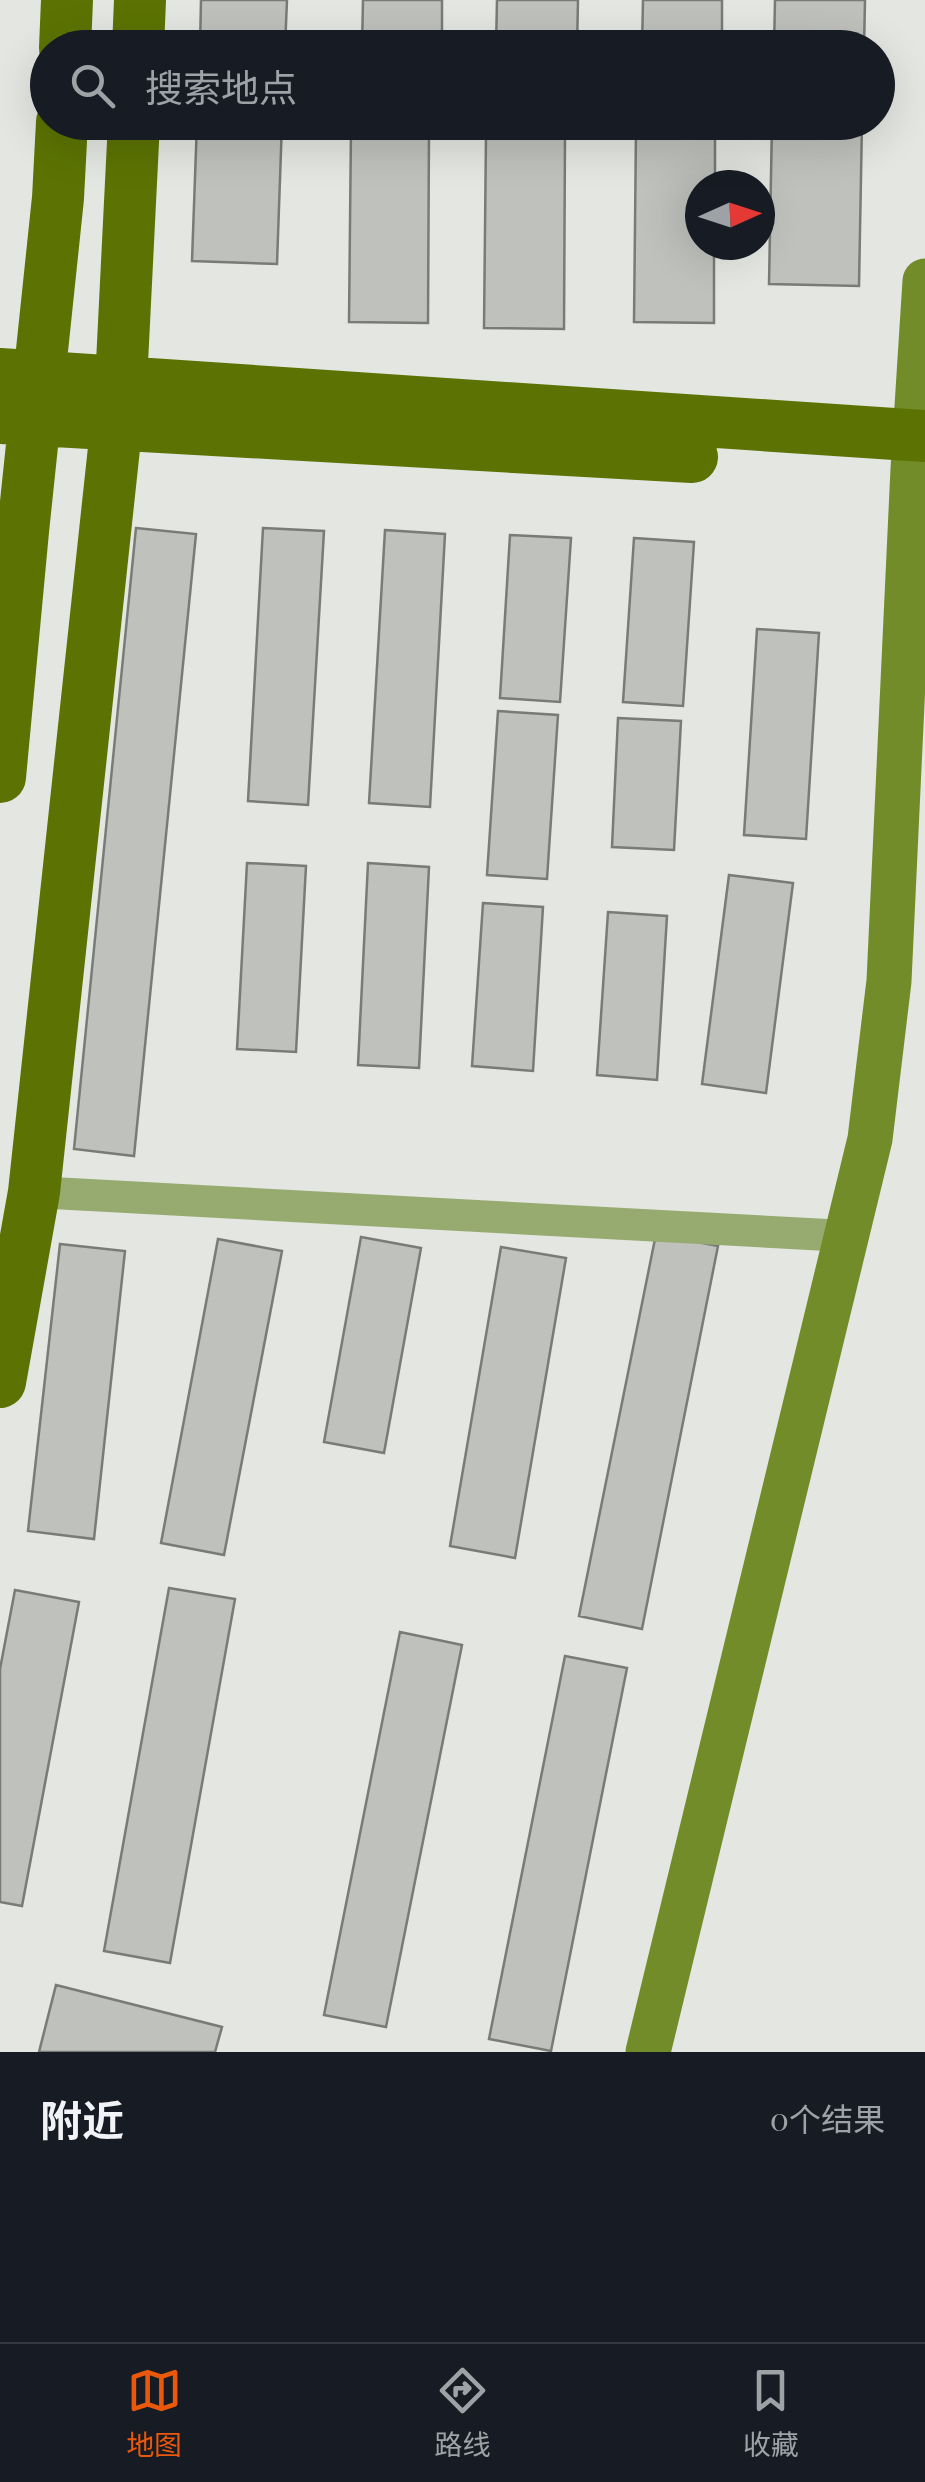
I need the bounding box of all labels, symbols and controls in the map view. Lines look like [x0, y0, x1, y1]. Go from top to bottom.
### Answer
search box [30, 30, 895, 140]
icon: search [65, 58, 120, 113]
text: 搜索地点 [145, 61, 297, 112]
north arrow [685, 170, 775, 260]
text: 附近 [40, 2091, 124, 2147]
text: 0个结果 [770, 2096, 885, 2139]
tab: 地图 [126, 2363, 182, 2463]
tab: 路线 [434, 2363, 491, 2463]
tab: 收藏 [743, 2363, 799, 2463]

